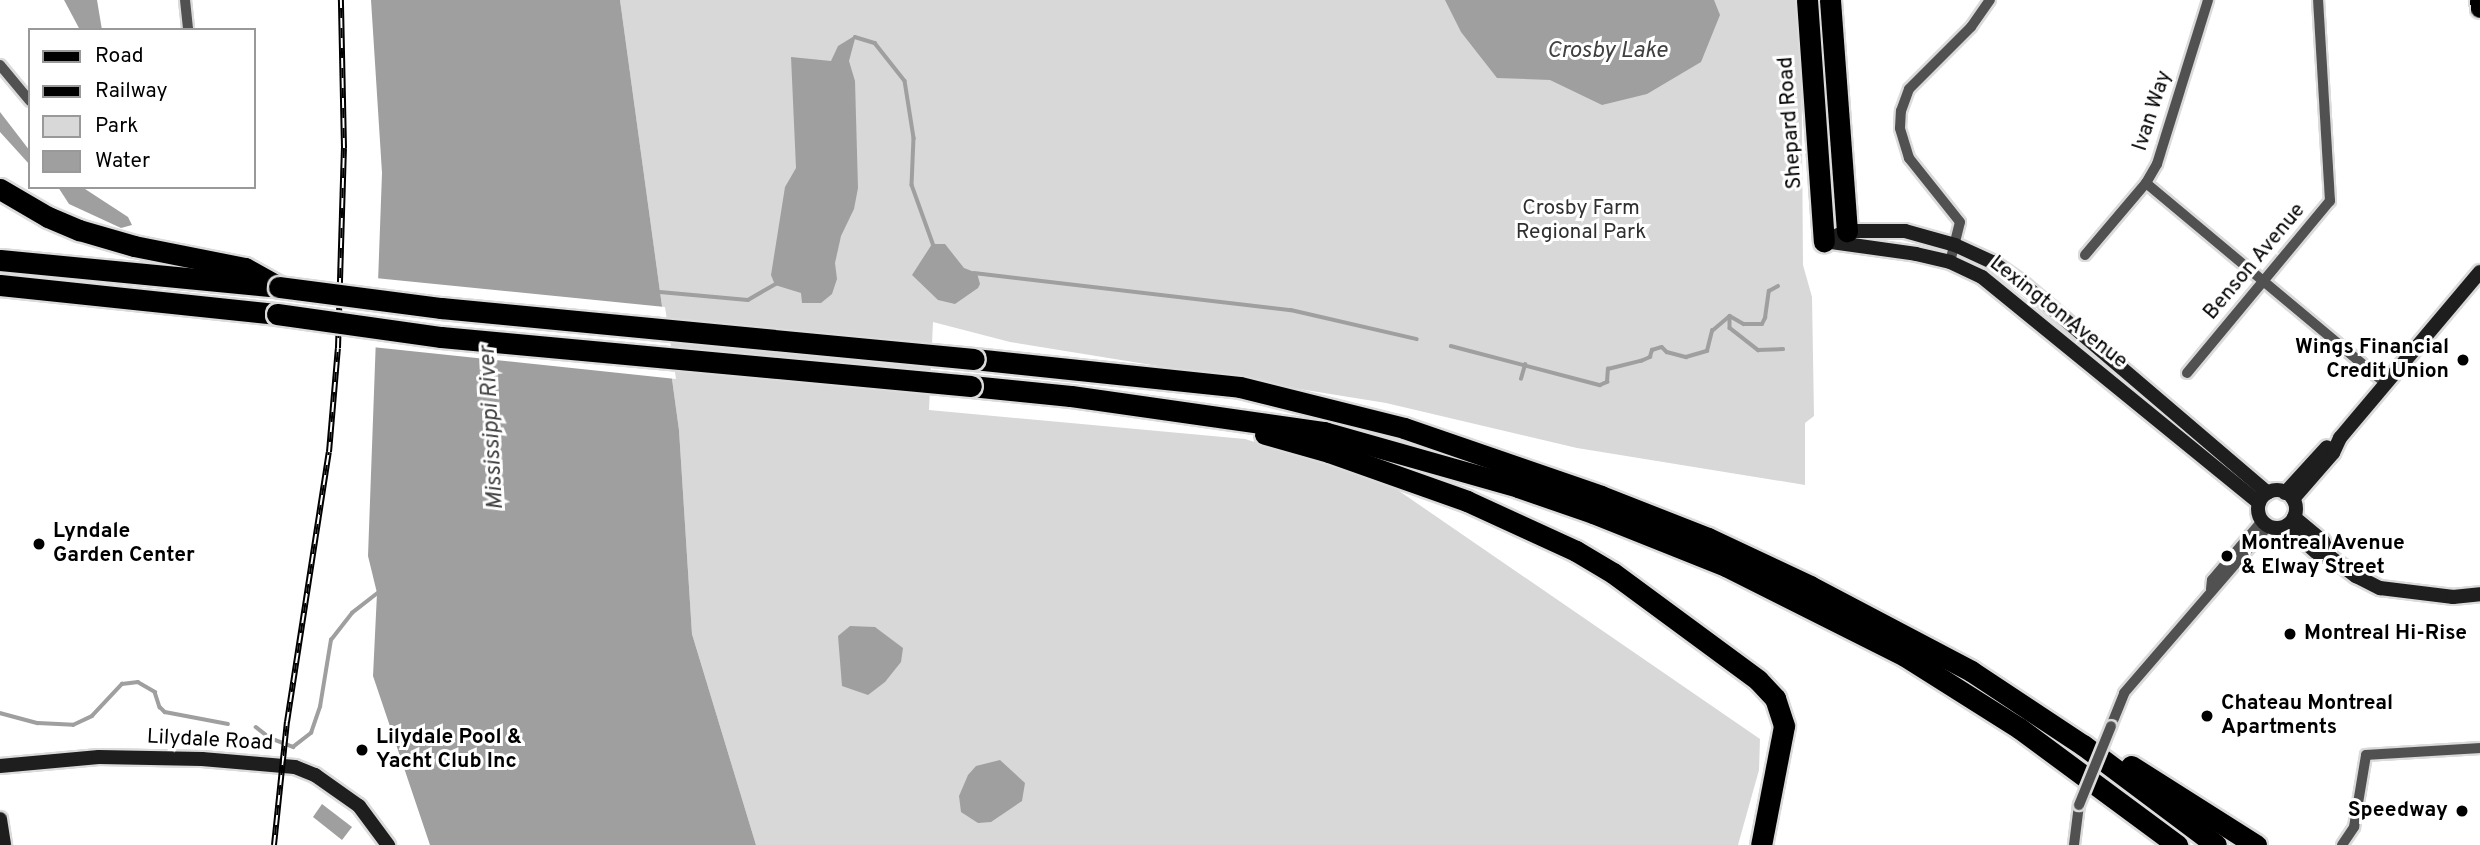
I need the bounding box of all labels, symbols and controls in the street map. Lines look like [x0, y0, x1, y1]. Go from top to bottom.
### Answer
legend [28, 28, 256, 189]
water label: Crosby Lake [1547, 38, 1667, 66]
text: Road [95, 43, 144, 70]
street label: Shepard Road [1774, 56, 1808, 190]
street label: Ivan Way [2128, 67, 2178, 155]
text: Railway [95, 78, 168, 105]
text: Park [95, 113, 138, 140]
text: Water [95, 148, 150, 175]
park label: Crosby Farm Regional Park [1516, 196, 1646, 246]
street label: Benson Avenue [2199, 198, 2311, 326]
street label: Lexington Avenue [1984, 251, 2132, 375]
place label: Wings Financial Credit Union [2295, 335, 2449, 385]
water label: Mississippi River [475, 345, 511, 511]
marker: Wings Financial Credit Union [2455, 352, 2471, 368]
place label: Lyndale Garden Center [53, 519, 195, 569]
place label: Montreal Avenue & Elway Street [2241, 531, 2406, 581]
marker: Lyndale Garden Center [31, 536, 47, 552]
marker: Montreal Avenue & Elway Street [2219, 548, 2235, 564]
place label: Montreal Hi-Rise [2304, 621, 2467, 647]
marker: Montreal Hi-Rise [2282, 626, 2298, 642]
place label: Chateau Montreal Apartments [2221, 691, 2393, 741]
marker: Chateau Montreal Apartments [2199, 708, 2215, 724]
street label: Lilydale Road [146, 725, 274, 757]
place label: Lilydale Pool & Yacht Club Inc [376, 725, 522, 775]
marker: Lilydale Pool & Yacht Club Inc [354, 742, 370, 758]
place label: Speedway [2348, 798, 2448, 824]
marker: Speedway [2454, 803, 2470, 819]

